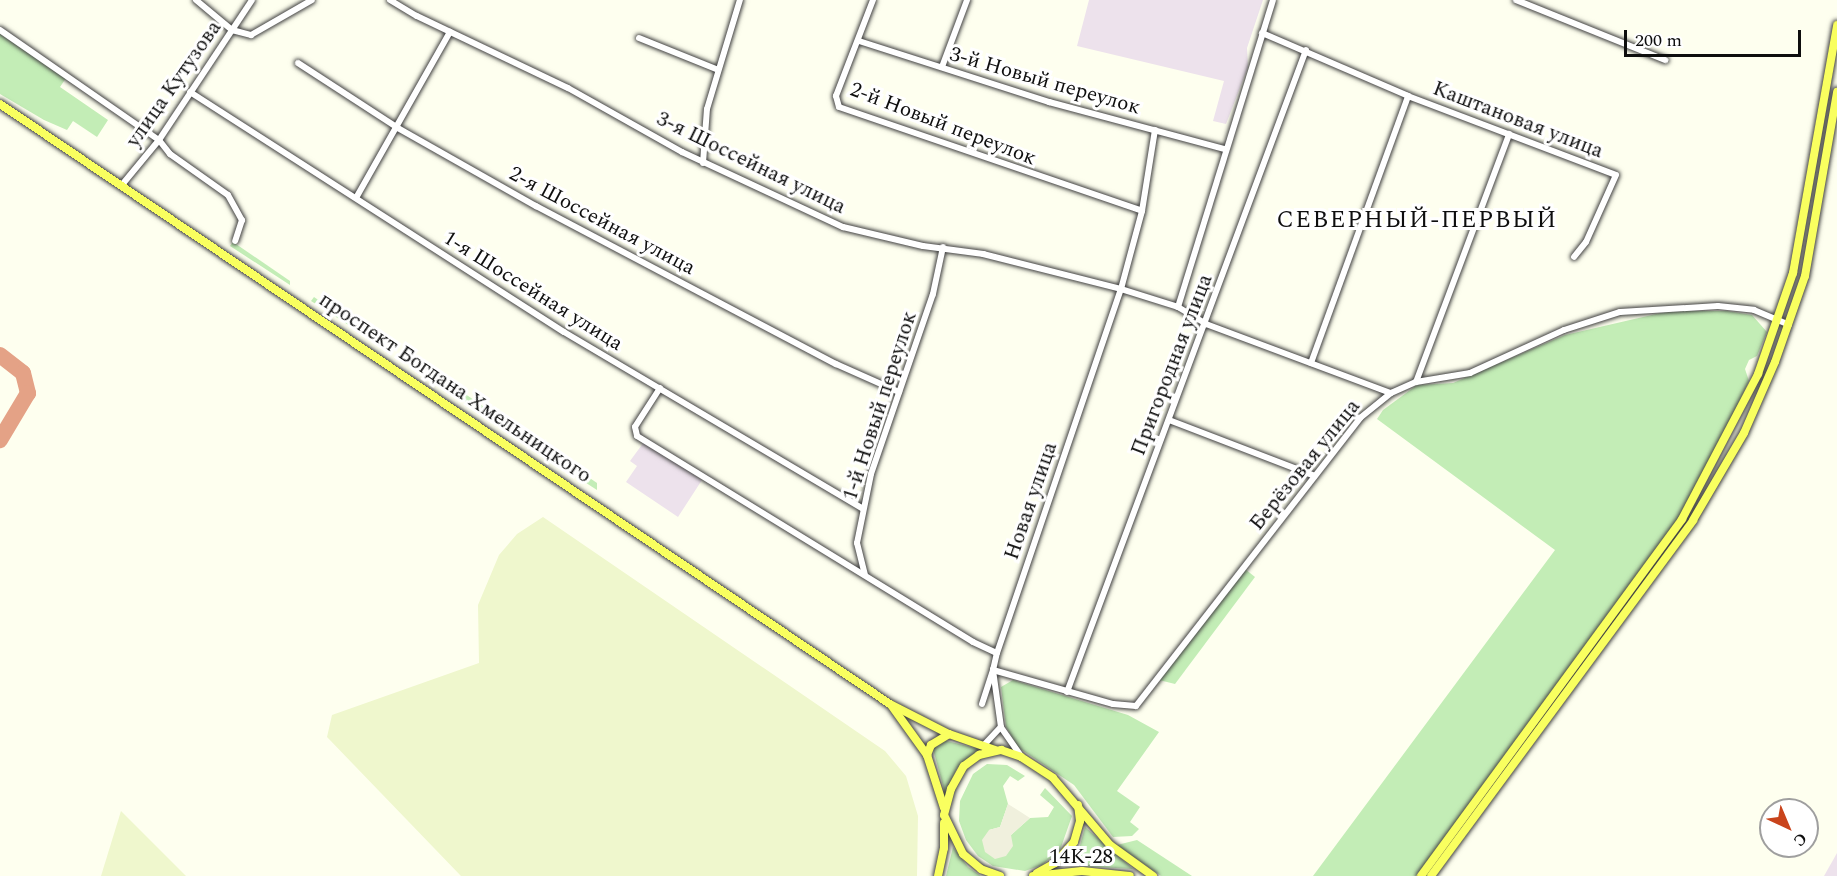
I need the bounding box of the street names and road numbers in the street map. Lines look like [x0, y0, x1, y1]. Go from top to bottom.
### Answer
street label: улица Кутузова [121, 16, 227, 152]
street label: 3-й Новый переулок [947, 42, 1143, 120]
street label: Каштановая улица [1429, 76, 1607, 164]
street label: 2-й Новый переулок [846, 77, 1040, 171]
street label: 3-я Шоссейная улица [652, 106, 850, 220]
street label: 2-я Шоссейная улица [505, 161, 699, 281]
street label: 1-я Шоссейная улица [438, 225, 628, 357]
street label: Пригородная улица [1126, 271, 1218, 459]
street label: проспект Богдана Хмельницкого [314, 287, 596, 489]
street label: 1-й Новый переулок [838, 308, 922, 504]
street label: Берёзовая улица [1244, 394, 1366, 536]
street label: Новая улица [999, 439, 1063, 563]
street label: 14К-28 [1049, 844, 1113, 870]

